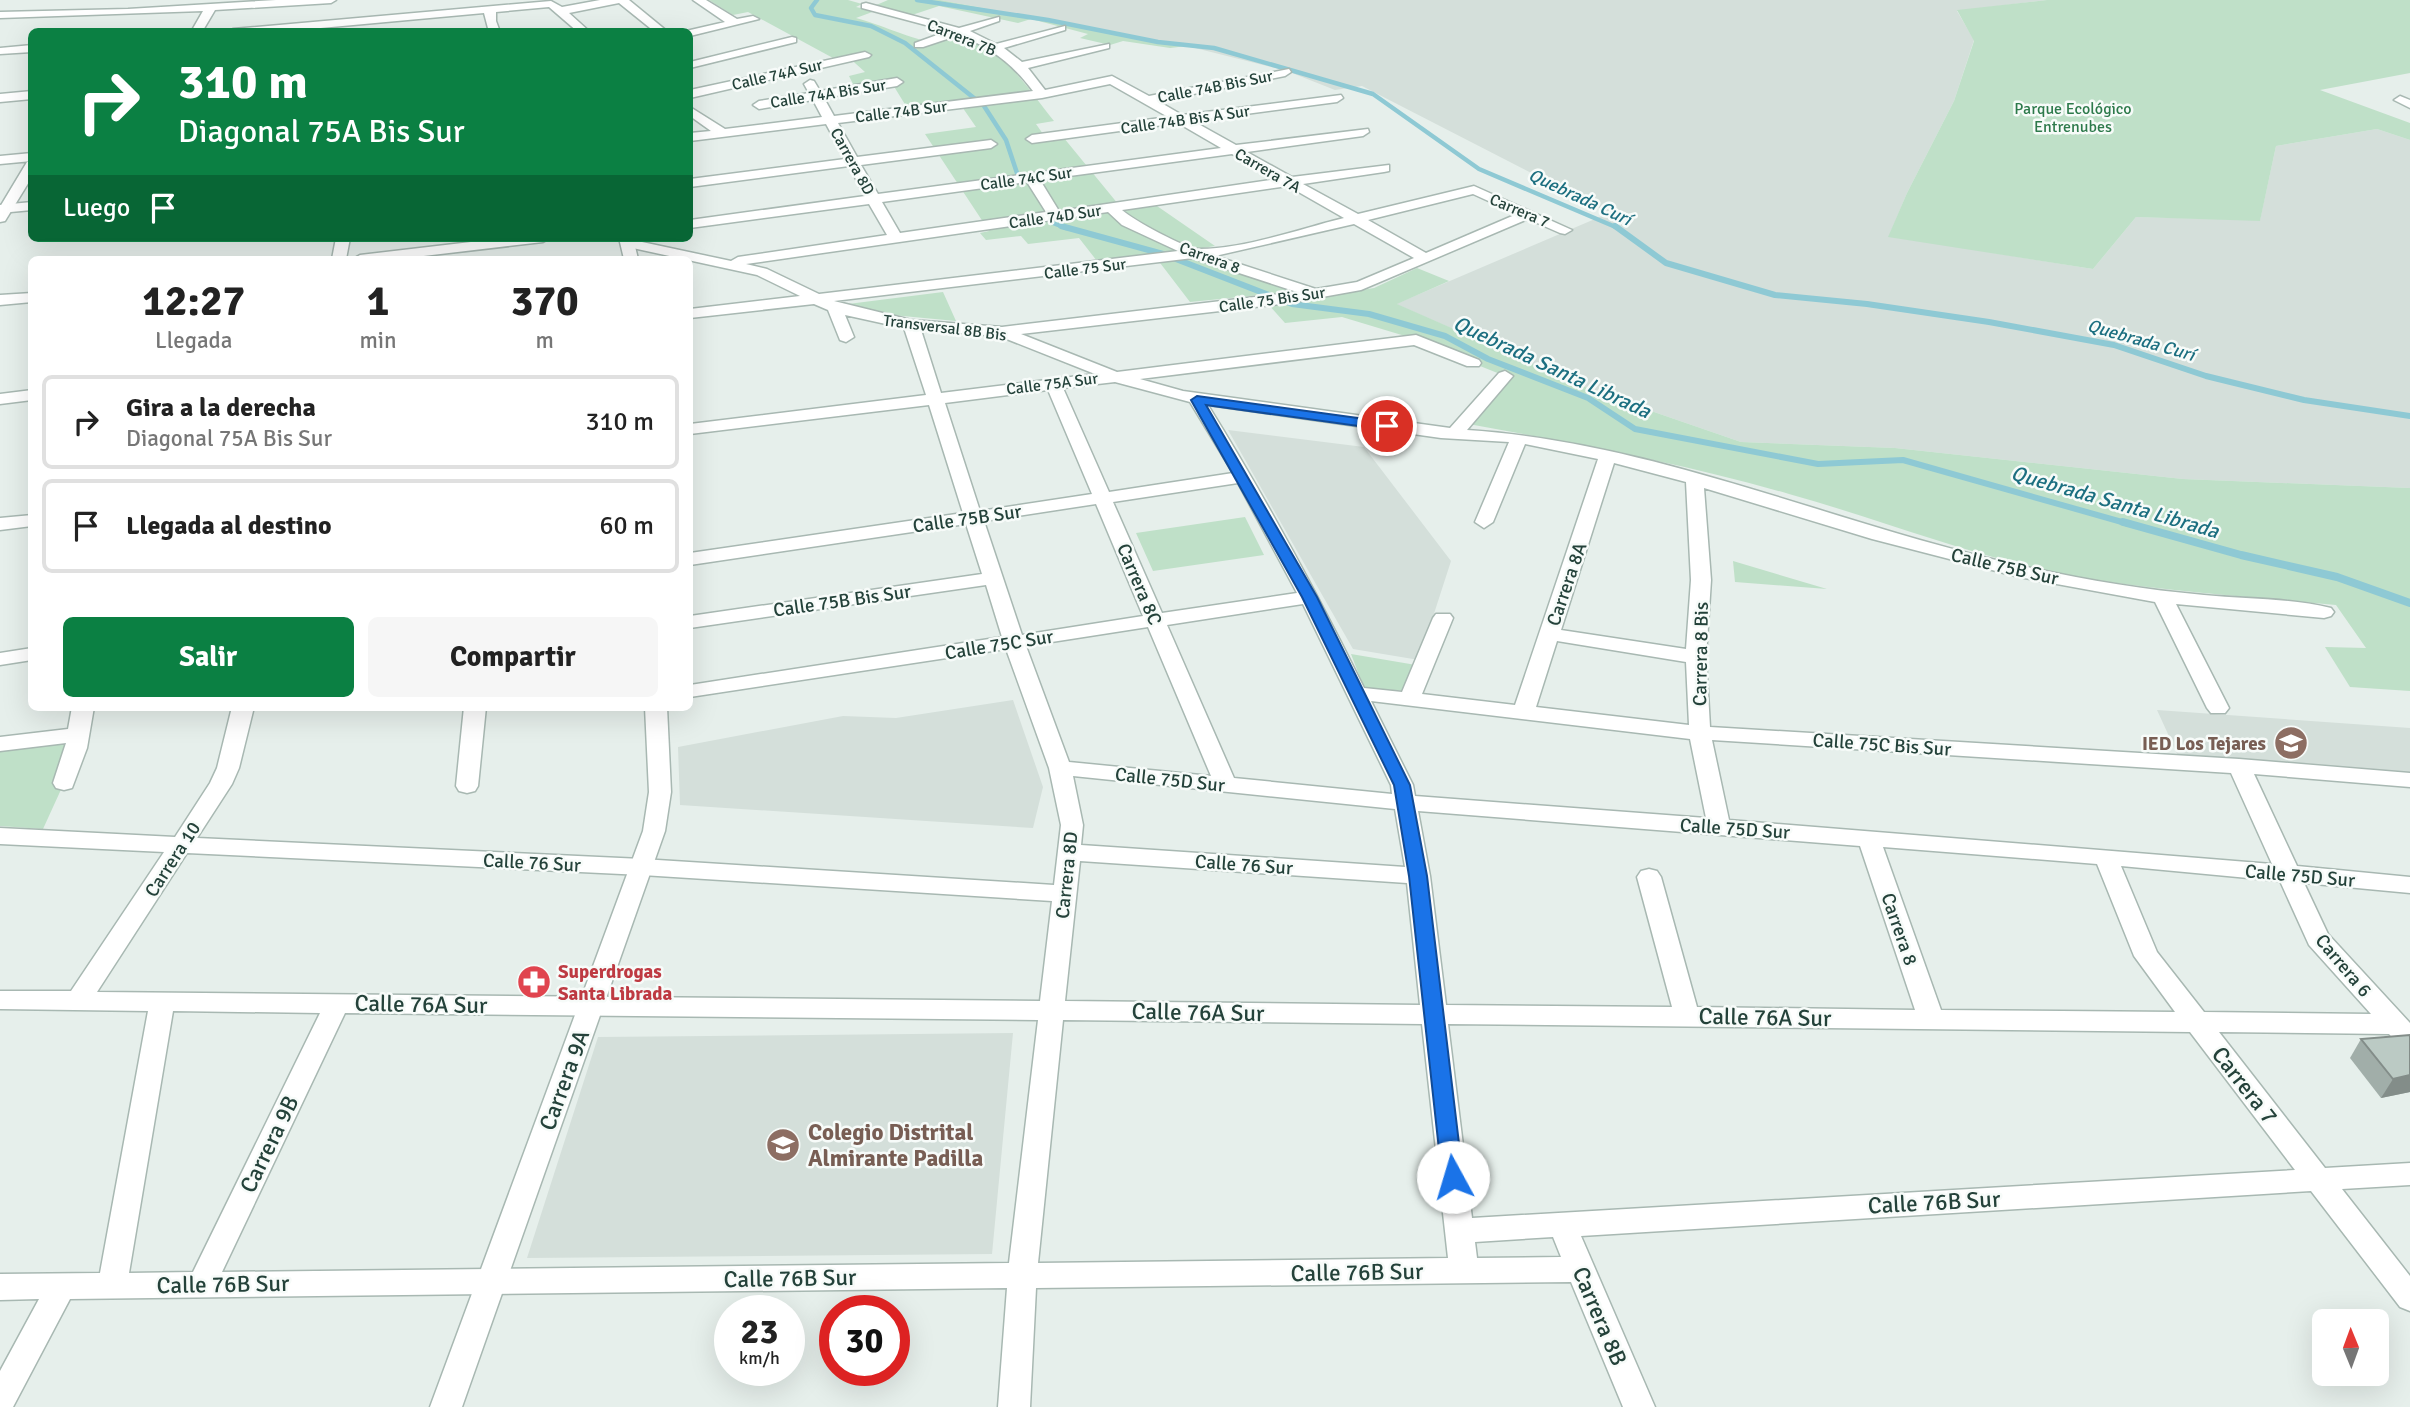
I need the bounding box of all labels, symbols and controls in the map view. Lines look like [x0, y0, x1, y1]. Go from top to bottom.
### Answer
street label: Carrera 7B [924, 15, 999, 61]
text: 310 m [178, 52, 308, 112]
street label: Calle 74A Sur [730, 55, 825, 95]
icon: right [63, 56, 154, 147]
street label: Calle 74B Bis Sur [1156, 66, 1275, 108]
street label: Calle 74A Bis Sur [769, 75, 888, 113]
street label: Calle 74B Sur [854, 96, 948, 128]
park label: Parque Ecológico Entrenubes [2014, 99, 2132, 137]
street label: Calle 74B Bis A Sur [1119, 101, 1251, 139]
text: Diagonal 75A Bis Sur [178, 112, 464, 151]
street label: Carrera 8D [826, 124, 879, 199]
street label: Carrera 7A [1231, 144, 1304, 198]
street label: Calle 74C Sur [979, 163, 1073, 195]
water label: Quebrada Curí [1525, 164, 1638, 232]
icon: arrive [144, 189, 182, 227]
street label: Carrera 7 [1487, 189, 1553, 232]
text: Luego [63, 192, 130, 224]
street label: Calle 74D Sur [1008, 201, 1103, 233]
street label: Carrera 8 [1177, 238, 1243, 278]
street label: Calle 75 Sur [1043, 254, 1127, 284]
text: 12:27 [142, 276, 245, 327]
text: 1 [367, 276, 389, 327]
text: 370 [511, 276, 579, 327]
street label: Calle 75 Bis Sur [1218, 283, 1327, 317]
water label: Quebrada Santa Librada [1449, 310, 1656, 425]
street label: Transversal 8B Bis [882, 311, 1008, 345]
water label: Quebrada Curí [2085, 314, 2200, 367]
text: Llegada [155, 326, 232, 355]
text: min [359, 326, 397, 355]
text: m [536, 326, 554, 355]
street label: Calle 75A Sur [1005, 368, 1099, 400]
text: Gira a la derecha [126, 392, 316, 424]
pin [1357, 396, 1417, 456]
icon: right [67, 403, 105, 441]
text: 310 m [585, 406, 654, 438]
icon: arrive [1368, 407, 1406, 445]
text: Diagonal 75A Bis Sur [126, 424, 332, 453]
water label: Quebrada Santa Librada [2008, 460, 2223, 544]
street label: Calle 75B Sur [911, 499, 1023, 538]
icon: arrive [67, 507, 105, 545]
text: Llegada al destino [126, 510, 332, 542]
text: 60 m [599, 510, 654, 542]
street label: Carrera 8A [1541, 539, 1593, 629]
street label: Carrera 8C [1111, 540, 1167, 629]
street label: Calle 75B Sur [1949, 543, 2061, 591]
street label: Calle 75B Bis Sur [772, 579, 912, 623]
street label: Carrera 8 Bis [1688, 602, 1714, 706]
button: Salir [63, 617, 354, 697]
button: Compartir [368, 617, 658, 697]
street label: Calle 75C Sur [943, 625, 1055, 665]
school or university icon: IED Los Tejares [2272, 724, 2310, 762]
street label: Calle 75C Bis Sur [1812, 728, 1952, 762]
place label: IED Los Tejares [2142, 732, 2266, 756]
street label: Calle 75D Sur [1114, 762, 1226, 798]
street label: Calle 75D Sur [1679, 813, 1791, 845]
street label: Carrera 10 [140, 817, 206, 902]
street label: Carrera 8D [1050, 830, 1083, 920]
street label: Calle 76 Sur [482, 848, 582, 878]
street label: Calle 76 Sur [1194, 850, 1294, 880]
street label: Calle 75D Sur [2244, 859, 2356, 893]
street label: Carrera 8 [1875, 890, 1923, 969]
street label: Carrera 6 [2310, 929, 2377, 1002]
place label: Superdrogas Santa Librada [558, 960, 673, 1006]
pharmacy icon: Superdrogas Santa Librada [515, 963, 553, 1001]
street label: Calle 76A Sur [354, 989, 488, 1020]
street label: Calle 76A Sur [1131, 997, 1265, 1028]
street label: Calle 76A Sur [1698, 1002, 1832, 1033]
street label: Carrera 9A [533, 1026, 596, 1134]
street label: Carrera 7 [2205, 1041, 2284, 1130]
street label: Carrera 9B [233, 1091, 305, 1198]
place label: Colegio Distrital Almirante Padilla [808, 1118, 984, 1173]
school or university icon: Colegio Distrital Almirante Padilla [764, 1126, 802, 1164]
position arrow [1416, 1140, 1490, 1214]
street label: Calle 76B Sur [1867, 1185, 2002, 1220]
street label: Calle 76B Sur [1290, 1257, 1424, 1288]
street label: Carrera 8B [1566, 1262, 1633, 1370]
street label: Calle 76B Sur [723, 1263, 857, 1294]
street label: Calle 76B Sur [156, 1269, 290, 1300]
speed limit sign: 30 [819, 1295, 910, 1386]
north arrow [2312, 1309, 2389, 1386]
map controls [2312, 1309, 2389, 1386]
text: 23 [741, 1310, 778, 1353]
text: km/h [739, 1347, 780, 1369]

